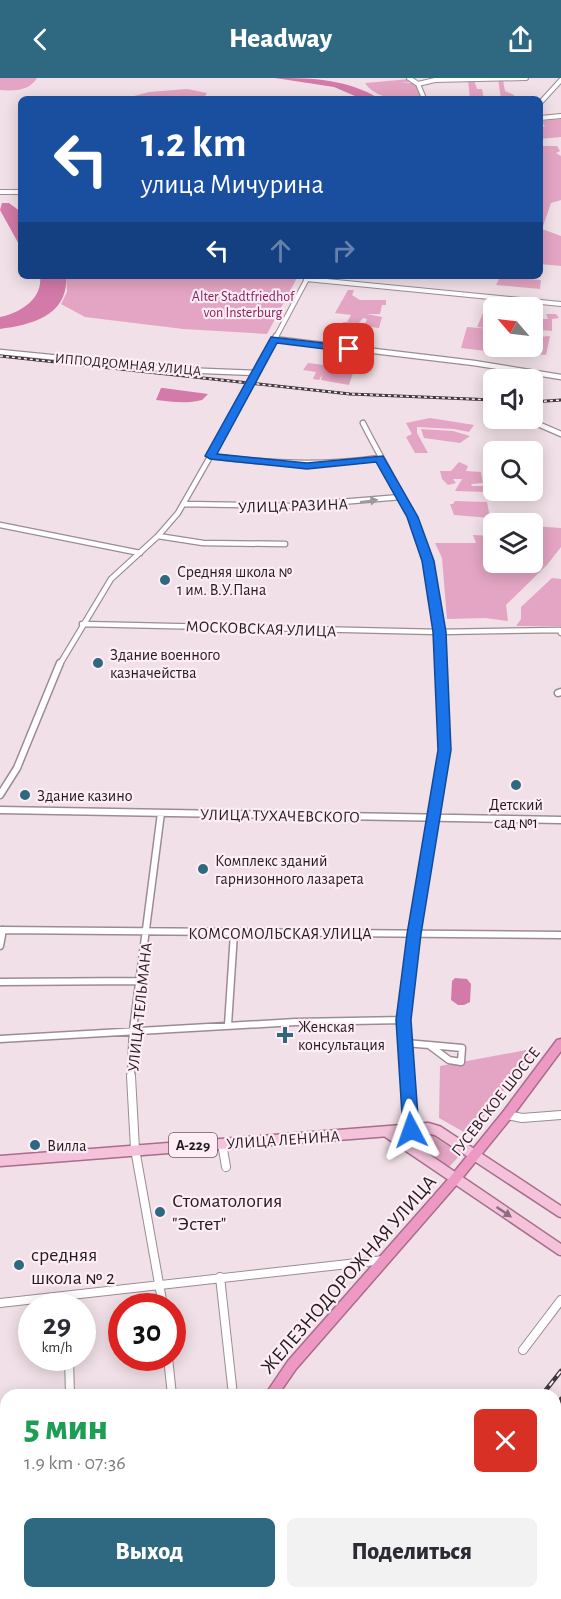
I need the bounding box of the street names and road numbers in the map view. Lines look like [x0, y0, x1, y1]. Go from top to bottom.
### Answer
street label: ИППОДРОМНАЯ УЛИЦА [54, 352, 202, 378]
street label: УЛИЦА РАЗИНА [238, 496, 349, 516]
street label: МОСКОВСКАЯ УЛИЦА [185, 618, 337, 640]
street label: УЛИЦА ТУХАЧЕВСКОГО [200, 807, 360, 825]
street label: КОМСОМОЛЬСКАЯ УЛИЦА [188, 926, 372, 942]
street label: УЛИЦА ТЕЛЬМАНА [125, 941, 155, 1073]
street label: ГУСЕВСКОЕ ШОССЕ [448, 1044, 543, 1159]
street label: УЛИЦА ЛЕНИНА [226, 1128, 341, 1152]
road number: А-229 [169, 1133, 217, 1157]
street label: ЖЕЛЕЗНОДОРОЖНАЯ УЛИЦА [257, 1171, 440, 1378]

